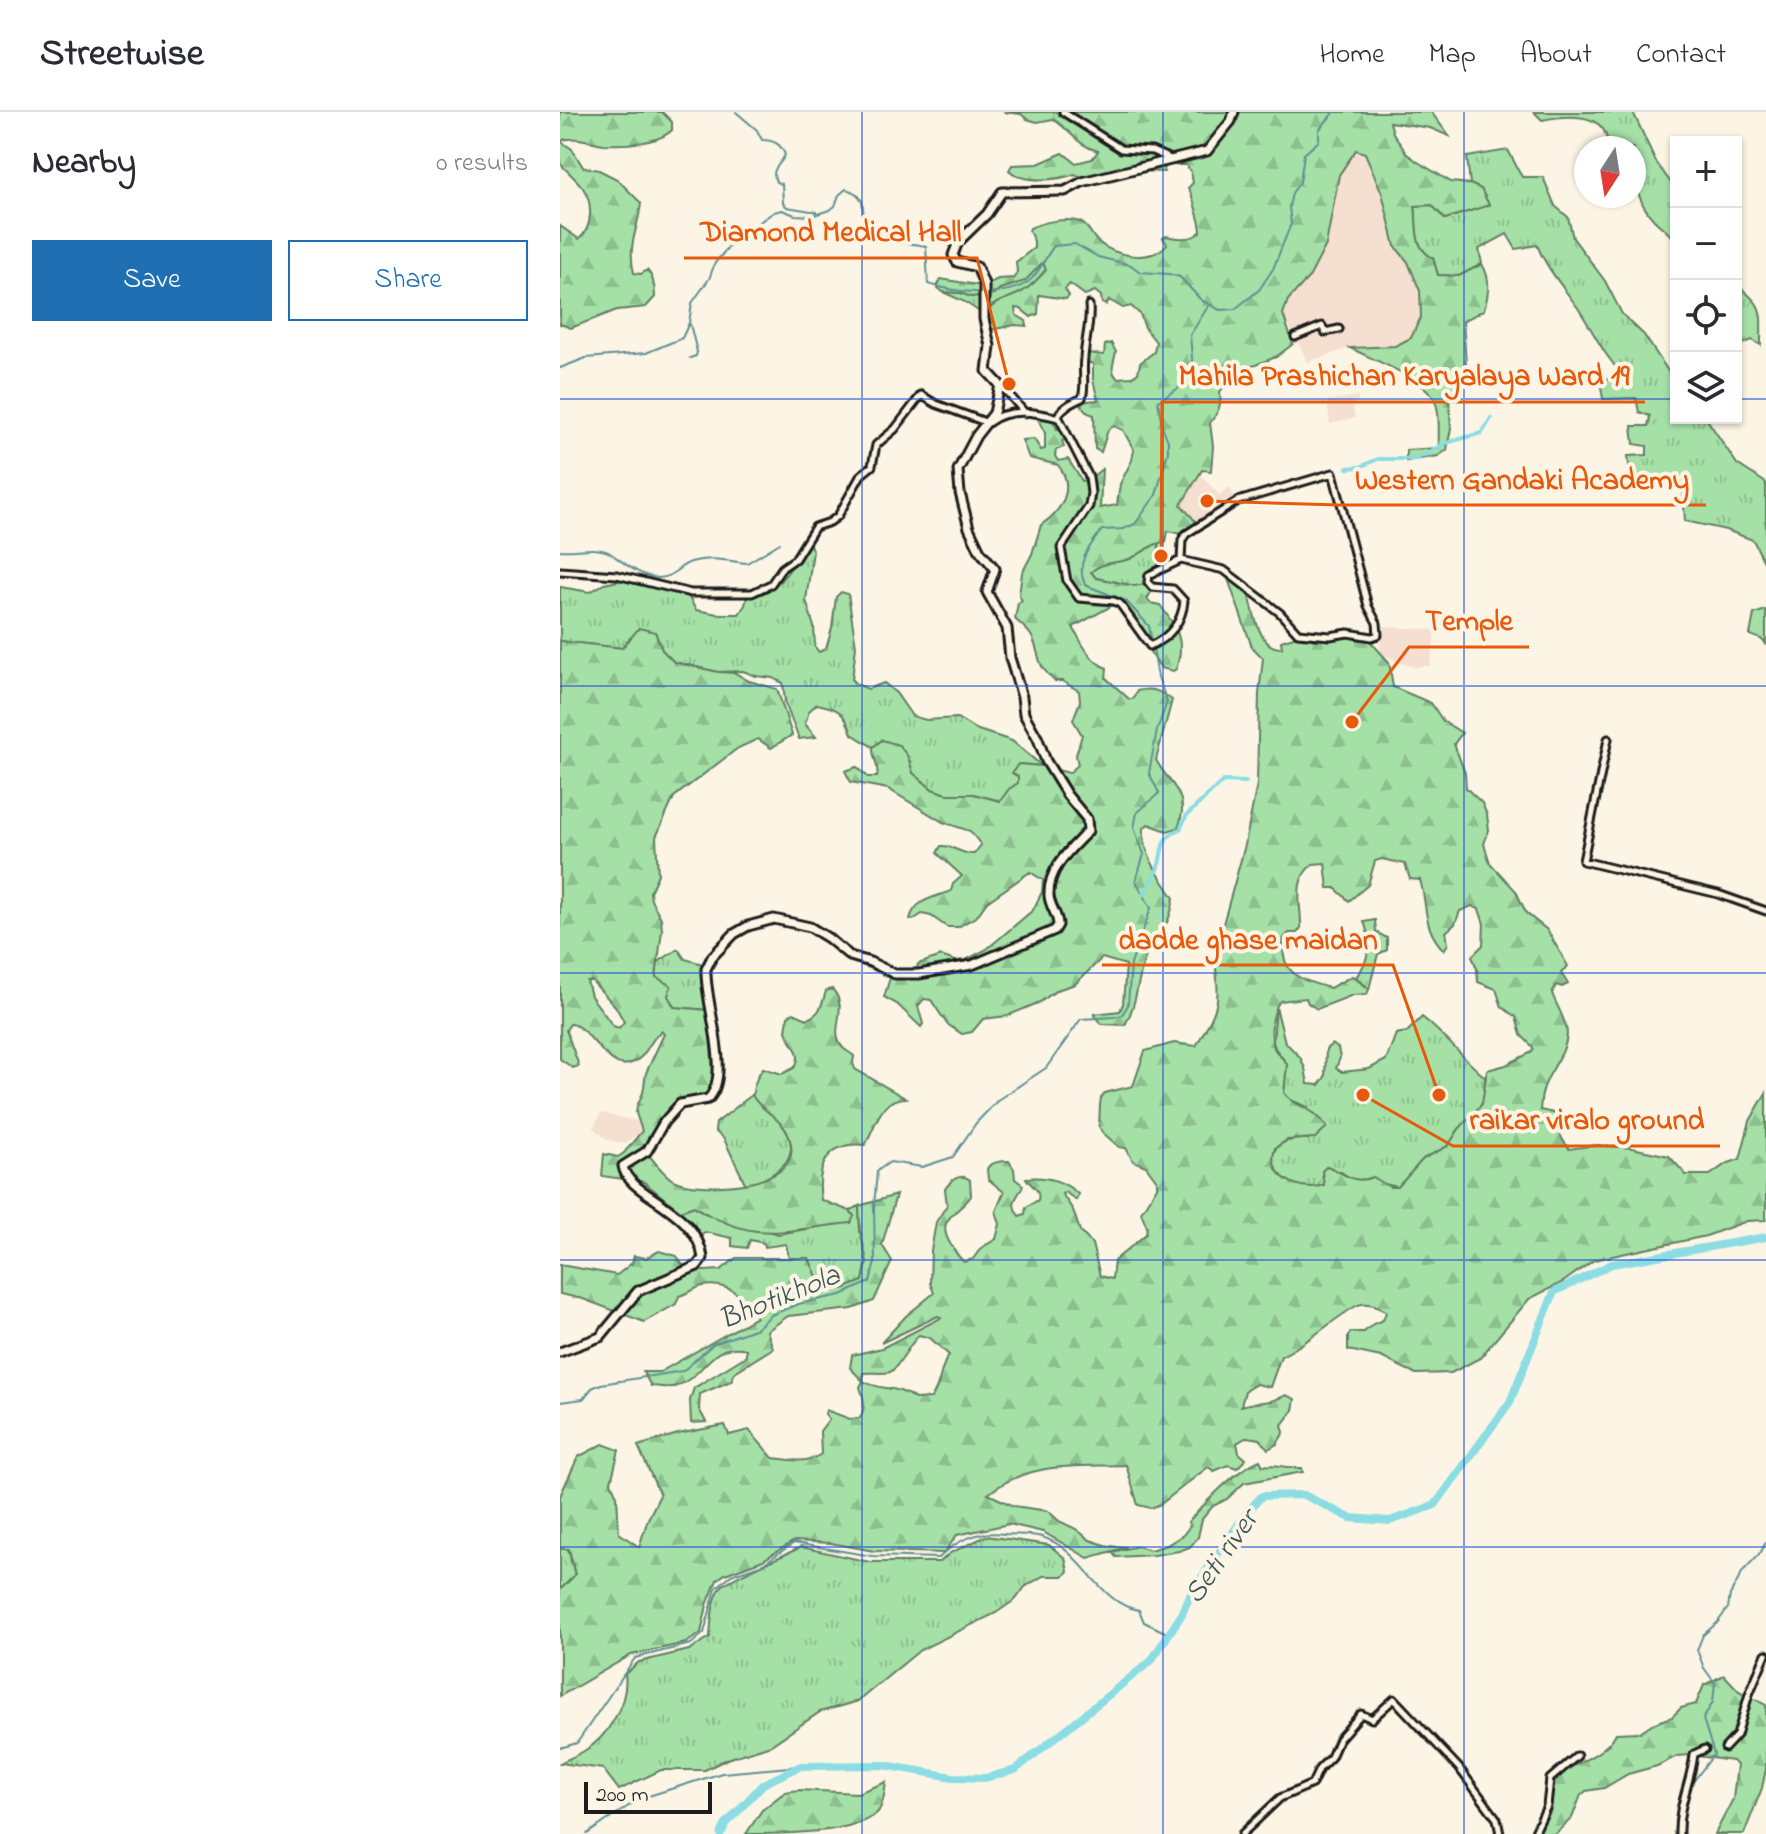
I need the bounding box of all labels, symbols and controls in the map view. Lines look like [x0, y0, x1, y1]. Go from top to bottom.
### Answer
text: Streetwise [40, 27, 204, 83]
text: Home [1319, 35, 1385, 76]
text: Map [1429, 35, 1476, 76]
text: About [1520, 35, 1592, 76]
text: Contact [1636, 35, 1726, 76]
north arrow [1574, 136, 1646, 208]
map controls [1670, 136, 1742, 424]
button: + [1670, 136, 1742, 208]
text: Nearby [32, 139, 136, 189]
text: 0 results [436, 145, 528, 183]
callout: Diamond Medical Hall [684, 204, 977, 258]
button: − [1670, 208, 1742, 280]
text: Diamond Medical Hall [698, 212, 962, 256]
button: Save [32, 240, 272, 321]
button: Share [288, 240, 528, 321]
button: locate [1670, 280, 1742, 352]
callout: Mahila Prashichan Karyalaya Ward 19 [1162, 348, 1645, 402]
button: layers [1670, 352, 1742, 424]
text: Mahila Prashichan Karyalaya Ward 19 [1178, 356, 1631, 400]
callout: Western Gandaki Academy [1339, 451, 1706, 505]
text: Western Gandaki Academy [1355, 460, 1689, 504]
callout: Temple [1409, 593, 1529, 647]
text: Temple [1425, 601, 1514, 645]
callout: dadde ghase maidan [1102, 911, 1393, 965]
text: dadde ghase maidan [1118, 920, 1378, 965]
callout: raikar viralo ground [1453, 1092, 1720, 1146]
text: raikar viralo ground [1470, 1100, 1705, 1145]
water label: Bhotikhola [713, 1254, 848, 1343]
water label: Seti river [1174, 1499, 1273, 1614]
scale bar [584, 1778, 712, 1814]
text: 200 m [596, 1780, 649, 1812]

